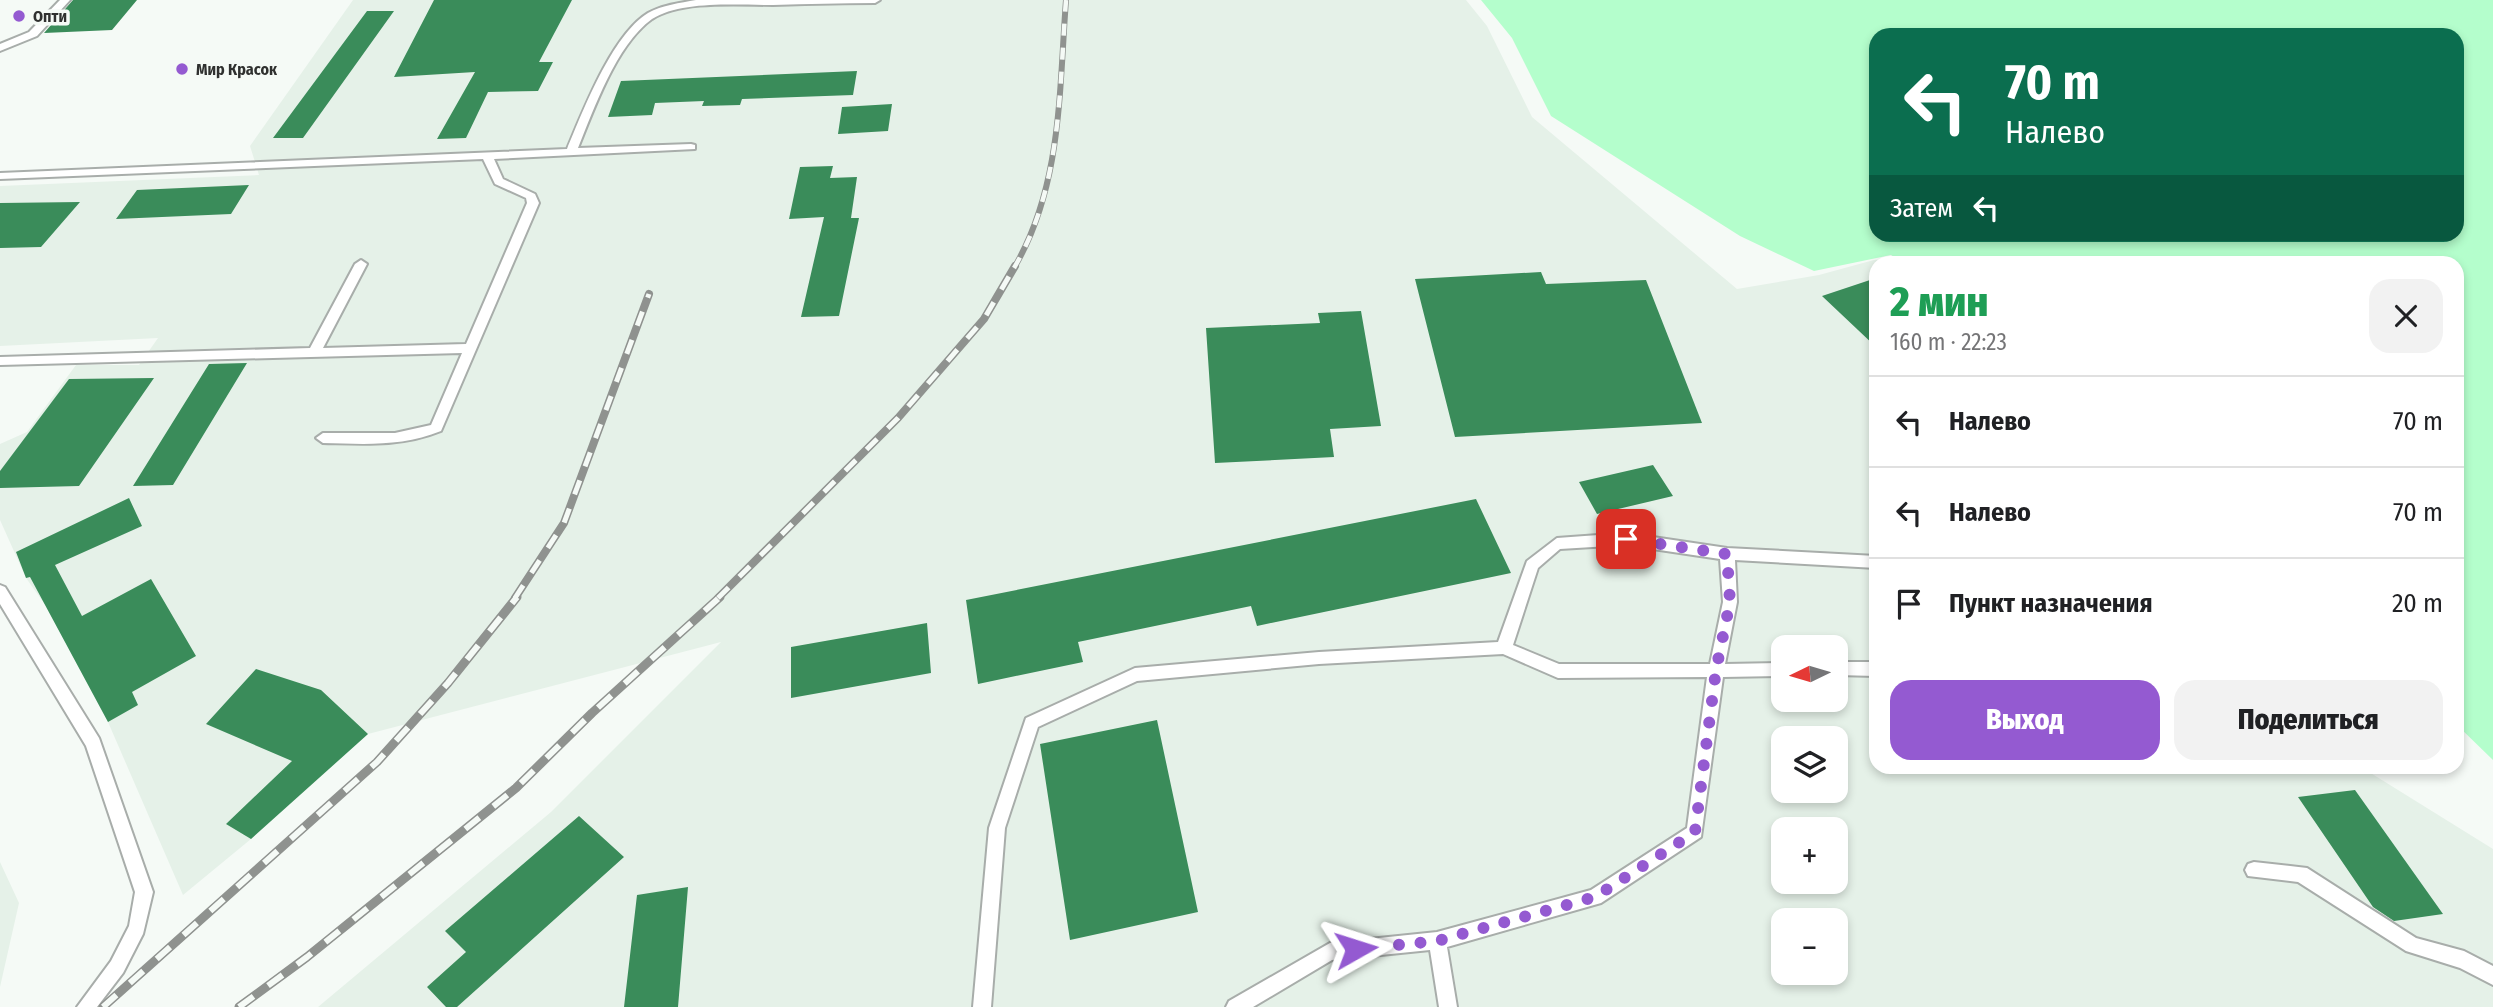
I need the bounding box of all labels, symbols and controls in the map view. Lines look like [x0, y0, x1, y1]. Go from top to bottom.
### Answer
place label: Опти [33, 7, 67, 26]
marker: Опти [11, 8, 27, 24]
text: 70 m [2005, 53, 2100, 112]
icon: left [1890, 56, 1981, 147]
place label: Мир Красок [196, 60, 278, 79]
marker: Мир Красок [174, 61, 190, 77]
text: Налево [2005, 113, 2105, 151]
icon: left [1967, 189, 2005, 227]
text: Затем [1890, 193, 1953, 224]
text: 2 мин [1890, 277, 1989, 327]
button: close [2369, 279, 2443, 353]
text: 160 m · 22:23 [1890, 328, 2007, 356]
icon: left [1890, 403, 1928, 441]
text: Налево [1949, 406, 2031, 437]
text: 70 m [2393, 406, 2443, 437]
icon: left [1890, 494, 1928, 532]
text: Налево [1949, 497, 2031, 528]
text: 70 m [2393, 497, 2443, 528]
pin [1596, 509, 1656, 569]
icon: arrive [1607, 520, 1645, 558]
icon: arrive [1890, 585, 1928, 623]
text: Пункт назначения [1949, 588, 2153, 619]
text: 20 m [2392, 588, 2443, 619]
north arrow [1771, 635, 1848, 712]
map controls [1771, 635, 1848, 985]
button: Выход [1890, 680, 2160, 760]
button: Поделиться [2174, 680, 2443, 760]
button: layers [1771, 726, 1848, 803]
button: + [1771, 817, 1848, 894]
button: − [1771, 908, 1848, 985]
position arrow [1319, 912, 1393, 986]

